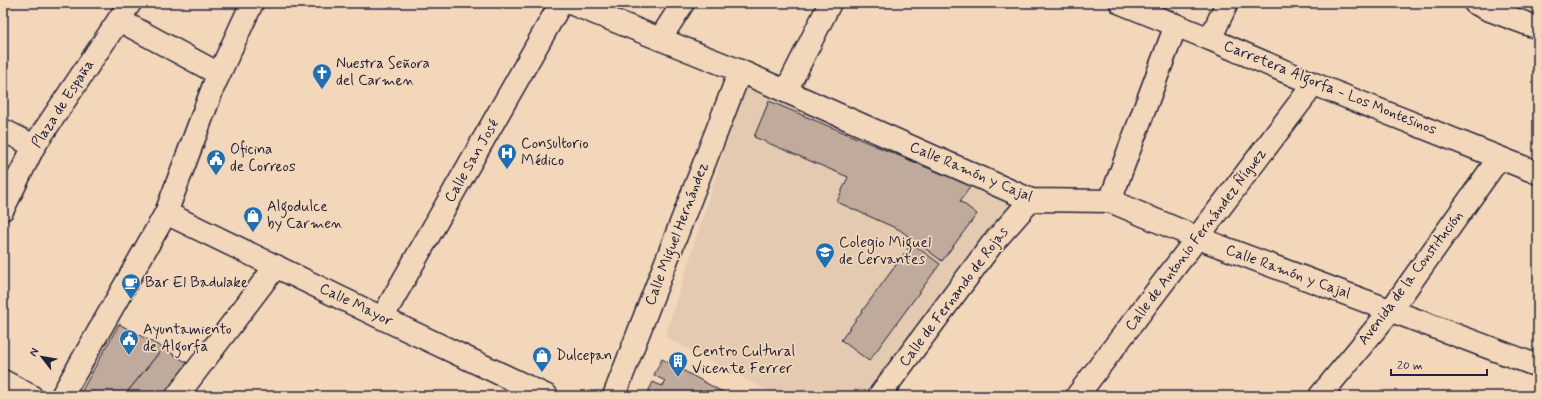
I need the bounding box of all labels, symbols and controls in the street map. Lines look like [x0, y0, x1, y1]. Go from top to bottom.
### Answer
street label: Carretera Algorfa - Los Montesinos [1220, 36, 1440, 141]
place label: Nuestra Señora del Carmen [336, 54, 430, 91]
street label: Plaza de España [27, 56, 99, 152]
church icon: Nuestra Señora del Carmen [311, 62, 333, 90]
street label: Calle San José [440, 115, 504, 206]
place label: Consultorio Médico [521, 134, 589, 171]
street label: Calle Ramón y Cajal [906, 137, 1036, 207]
place label: Oficina de Correos [230, 140, 296, 177]
hospital icon: Consultorio Médico [496, 142, 518, 170]
street label: Calle de Antonio Fernández Ñíguez [1121, 145, 1271, 335]
public building icon: Oficina de Correos [205, 148, 227, 176]
street label: Calle Miguel Hernández [640, 159, 715, 309]
place label: Algodulce by Carmen [267, 197, 343, 234]
shop icon: Algodulce by Carmen [242, 205, 264, 233]
street label: Avenida de la Constitución [1354, 207, 1468, 349]
street label: Calle de Fernando de Rojas [895, 223, 1013, 371]
place label: Colegio Miguel de Cervantes [839, 233, 931, 270]
street label: Calle Ramón y Cajal [1223, 240, 1354, 304]
school or university icon: Colegio Miguel de Cervantes [814, 241, 836, 269]
cafe icon: Bar El Badulake [120, 272, 142, 300]
place label: Bar El Badulake [145, 273, 248, 293]
street label: Calle Mayor [316, 279, 396, 331]
place label: Ayuntamiento de Algorfa [143, 320, 232, 358]
public building icon: Ayuntamiento de Algorfa [118, 328, 140, 356]
north arrow [22, 337, 62, 377]
place label: Centro Cultural Vicente Ferrer [692, 342, 795, 379]
shop icon: Dulcepan [531, 345, 553, 373]
text: N [26, 346, 42, 359]
place label: Dulcepan [556, 346, 612, 366]
building icon: Centro Cultural Vicente Ferrer [667, 350, 689, 378]
scale bar [1391, 351, 1487, 377]
text: 20 m [1397, 358, 1423, 374]

